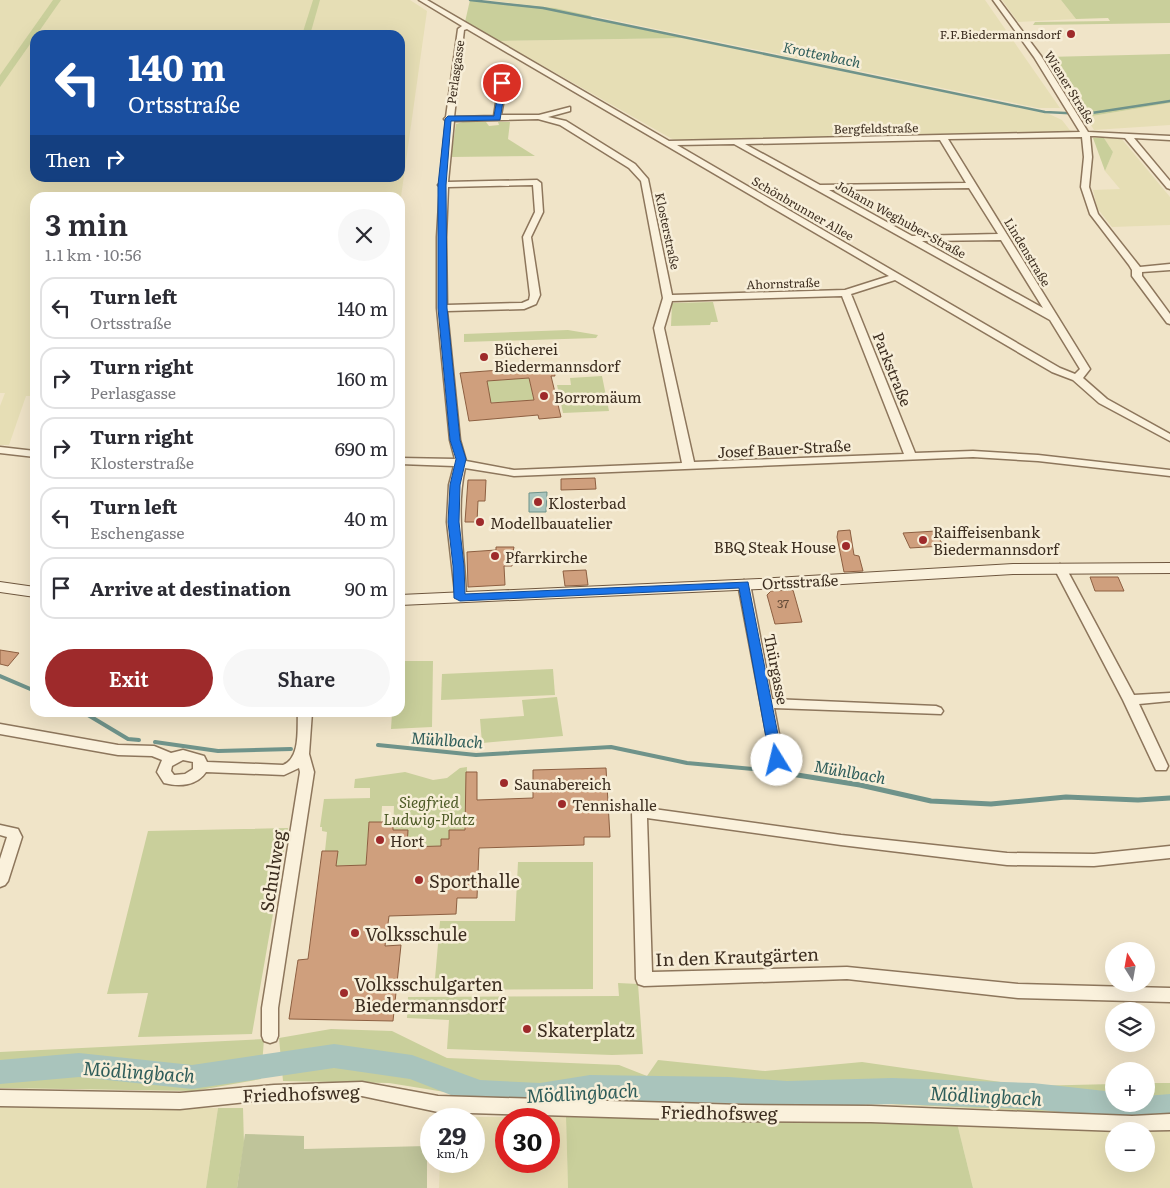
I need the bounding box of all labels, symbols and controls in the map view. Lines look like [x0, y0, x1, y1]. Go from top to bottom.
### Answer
place label: F.F.Biedermannsdorf [940, 25, 1062, 43]
marker: F.F.Biedermannsdorf [1065, 28, 1077, 40]
water label: Krottenbach [781, 36, 863, 72]
street label: Perlasgasse [442, 39, 468, 105]
text: 140 m [128, 40, 226, 92]
street label: Wiener Straße [1040, 47, 1100, 127]
icon: left [45, 50, 110, 115]
pin [481, 62, 523, 104]
icon: arrive [488, 69, 516, 97]
text: Ortsstraße [128, 87, 240, 120]
street label: Bergfeldstraße [834, 118, 918, 138]
text: Then [45, 145, 91, 173]
icon: right [101, 145, 129, 173]
street label: Schönbrunner Allee [749, 171, 857, 245]
street label: Johann Weghuber-Straße [833, 176, 969, 262]
street label: Klosterstraße [651, 191, 685, 271]
text: 3 min [45, 201, 128, 245]
button: close [338, 209, 390, 261]
street label: Lindenstraße [1000, 214, 1056, 290]
text: 1.1 km · 10:56 [45, 242, 141, 266]
street label: Ahornstraße [746, 273, 820, 293]
text: Turn left [90, 282, 177, 310]
icon: left [47, 294, 75, 322]
text: 140 m [337, 294, 388, 322]
text: Ortsstraße [90, 310, 172, 334]
street label: Parkstraße [868, 328, 918, 410]
place label: Bücherei Biedermannsdorf [494, 337, 621, 377]
marker: Bücherei Biedermannsdorf [478, 351, 490, 363]
text: Turn right [90, 352, 194, 380]
icon: right [47, 364, 75, 392]
text: 160 m [337, 364, 388, 392]
text: Perlasgasse [90, 380, 176, 404]
place label: Borromäum [554, 385, 642, 408]
marker: Borromäum [538, 390, 550, 402]
text: Turn right [90, 422, 194, 450]
street label: Josef Bauer-Straße [716, 433, 852, 463]
icon: right [47, 434, 75, 462]
text: 690 m [335, 434, 388, 462]
text: Klosterstraße [90, 450, 194, 474]
place label: Klosterbad [548, 491, 626, 514]
text: Turn left [90, 492, 177, 520]
marker: Klosterbad [532, 496, 544, 508]
icon: left [47, 504, 75, 532]
text: 40 m [344, 504, 388, 532]
place label: Modellbauatelier [490, 511, 612, 534]
marker: Modellbauatelier [474, 516, 486, 528]
text: Eschengasse [90, 520, 185, 544]
place label: Raiffeisenbank Biedermannsdorf [933, 520, 1060, 560]
marker: Raiffeisenbank Biedermannsdorf [917, 534, 929, 546]
place label: BBQ Steak House [714, 535, 836, 558]
marker: BBQ Steak House [840, 540, 852, 552]
place label: Pfarrkirche [505, 545, 588, 568]
marker: Pfarrkirche [489, 550, 501, 562]
street label: Ortsstraße [761, 568, 839, 594]
icon: arrive [47, 574, 75, 602]
text: Arrive at destination [90, 574, 291, 602]
text: 90 m [345, 574, 388, 602]
house number: 37 [777, 594, 789, 612]
street label: Thürgasse [759, 631, 795, 707]
button: Exit [45, 649, 213, 707]
button: Share [223, 649, 390, 707]
water label: Mühlbach [410, 725, 485, 754]
position arrow [750, 733, 802, 785]
water label: Mühlbach [812, 753, 888, 789]
place label: Saunabereich [514, 772, 611, 795]
marker: Saunabereich [498, 777, 510, 789]
park label: Siegfried Ludwig-Platz [383, 790, 475, 830]
place label: Tennishalle [572, 793, 657, 816]
marker: Tennishalle [556, 798, 568, 810]
street label: Schulweg [252, 827, 292, 914]
place label: Hort [390, 829, 424, 852]
marker: Hort [374, 834, 386, 846]
place label: Sporthalle [429, 867, 520, 894]
marker: Sporthalle [413, 874, 425, 886]
place label: Volksschule [365, 920, 467, 947]
marker: Volksschule [349, 927, 361, 939]
street label: In den Krautgärten [655, 940, 820, 972]
north arrow [1105, 942, 1155, 992]
map controls [1105, 942, 1155, 1172]
place label: Volksschulgarten Biedermannsdorf [354, 970, 507, 1018]
marker: Volksschulgarten Biedermannsdorf [338, 987, 350, 999]
button: layers [1105, 1002, 1155, 1052]
place label: Skaterplatz [537, 1016, 635, 1043]
marker: Skaterplatz [521, 1023, 533, 1035]
water label: Mödlingbach [82, 1053, 196, 1089]
button: + [1105, 1062, 1155, 1112]
water label: Mödlingbach [525, 1075, 639, 1109]
street label: Friedhofsweg [242, 1077, 361, 1109]
water label: Mödlingbach [929, 1078, 1043, 1112]
street label: Friedhofsweg [660, 1097, 779, 1127]
speed limit sign: 30 [495, 1108, 560, 1173]
text: 29 [439, 1116, 466, 1153]
button: − [1105, 1122, 1155, 1172]
text: km/h [437, 1144, 468, 1162]

